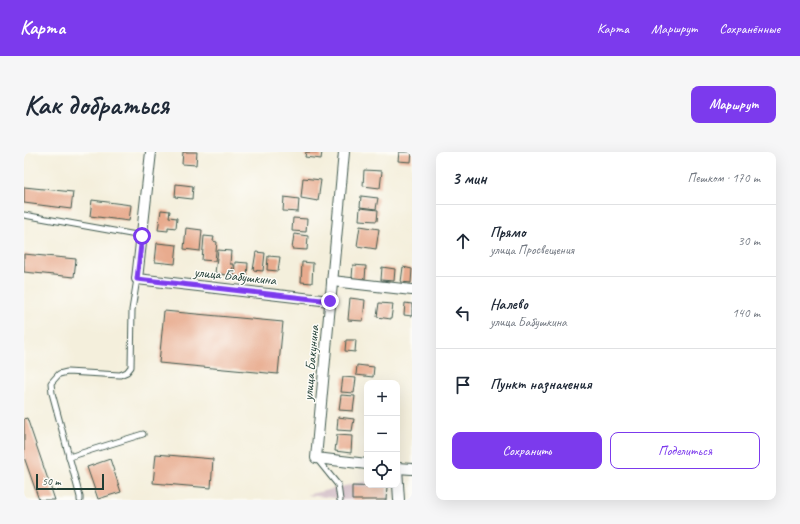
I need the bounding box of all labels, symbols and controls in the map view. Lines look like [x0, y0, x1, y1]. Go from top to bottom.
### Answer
text: Карта [20, 16, 65, 40]
text: Карта [597, 20, 629, 37]
text: Маршрут [651, 20, 697, 37]
text: Сохранённые [719, 20, 780, 37]
button: Маршрут [691, 86, 776, 123]
text: Как добраться [24, 87, 169, 122]
text: 3 мин [452, 168, 487, 189]
text: Пешком · 170 m [687, 170, 760, 186]
text: Прямо [490, 223, 526, 242]
route start [133, 227, 151, 245]
icon: ahead [452, 230, 474, 252]
text: 30 m [738, 233, 760, 249]
text: улица Просвещения [490, 242, 574, 258]
street label: улица Бабушкина [192, 263, 278, 289]
route end [321, 292, 339, 310]
text: Налево [490, 295, 528, 314]
icon: left [452, 302, 474, 324]
text: 140 m [732, 305, 760, 321]
text: улица Бабушкина [490, 314, 567, 330]
street label: улица Бакунина [299, 324, 323, 403]
icon: arrive [452, 374, 474, 396]
text: Пункт назначения [490, 375, 592, 394]
map controls [364, 380, 400, 488]
button: + [364, 380, 400, 416]
button: − [364, 416, 400, 452]
button: Сохранить [452, 432, 602, 469]
button: Поделиться [610, 432, 760, 469]
button: locate [364, 452, 400, 488]
scale bar [36, 472, 104, 491]
text: 50 m [42, 474, 61, 488]

